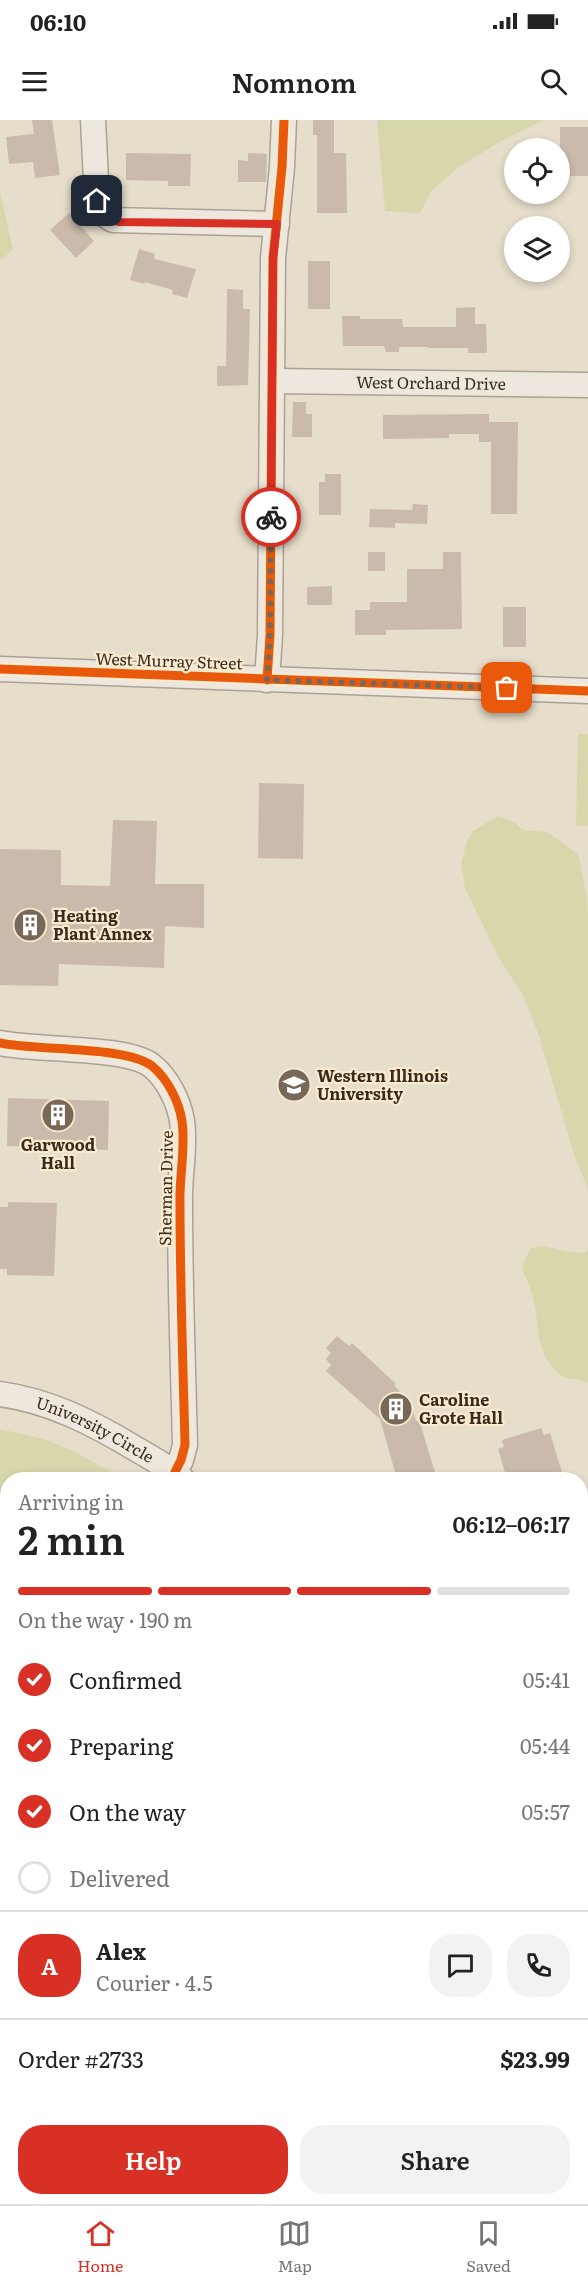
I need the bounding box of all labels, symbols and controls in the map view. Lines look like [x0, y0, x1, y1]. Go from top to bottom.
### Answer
text: 06:10 [30, 5, 86, 38]
text: Nomnom [231, 61, 357, 101]
icon: menu [18, 65, 51, 98]
icon: search [537, 65, 570, 98]
map controls [504, 138, 570, 282]
button: locate [504, 138, 570, 204]
pin [71, 175, 122, 226]
icon: home [80, 184, 113, 217]
button: layers [504, 216, 570, 282]
street label: West Orchard Drive [356, 369, 506, 395]
courier [241, 487, 301, 547]
icon: bike [255, 501, 288, 534]
street label: West Murray Street [95, 645, 244, 675]
pin [481, 662, 532, 713]
icon: bag [490, 671, 523, 704]
place label: Heating Plant Annex [53, 903, 152, 945]
building icon: Heating Plant Annex [12, 907, 48, 943]
place label: Western Illinois University [317, 1063, 448, 1105]
school or university icon: Western Illinois University [276, 1067, 312, 1103]
building icon: Garwood Hall [40, 1097, 76, 1133]
street label: Sherman Drive [152, 1130, 178, 1246]
place label: Garwood Hall [21, 1132, 96, 1174]
place label: Caroline Grote Hall [419, 1387, 503, 1429]
street label: University Circle [33, 1390, 159, 1468]
building icon: Caroline Grote Hall [378, 1391, 414, 1427]
text: Arriving in [18, 1486, 124, 1516]
text: 06:12–06:17 [453, 1507, 570, 1540]
text: 2 min [18, 1509, 125, 1567]
text: On the way · 190 m [18, 1604, 192, 1634]
icon: check [18, 1663, 51, 1696]
text: Confirmed [69, 1663, 182, 1696]
text: 05:41 [523, 1664, 570, 1694]
icon: check [18, 1729, 51, 1762]
text: Preparing [69, 1729, 173, 1762]
text: 05:44 [520, 1730, 570, 1760]
icon: check [18, 1795, 51, 1828]
text: On the way [69, 1795, 186, 1828]
text: 05:57 [521, 1796, 570, 1826]
text: Delivered [69, 1861, 170, 1894]
text: Alex [96, 1934, 146, 1967]
button: chat [429, 1934, 492, 1997]
button: phone [507, 1934, 570, 1997]
text: A [41, 1949, 58, 1982]
text: Courier · 4.5 [96, 1967, 213, 1997]
text: Order #2733 [18, 2042, 144, 2075]
text: $23.99 [500, 2042, 570, 2075]
button: Help [18, 2125, 288, 2194]
button: Share [300, 2125, 570, 2194]
tab: Home [77, 2217, 123, 2277]
tab: Map [278, 2217, 312, 2277]
tab: Saved [466, 2217, 511, 2277]

